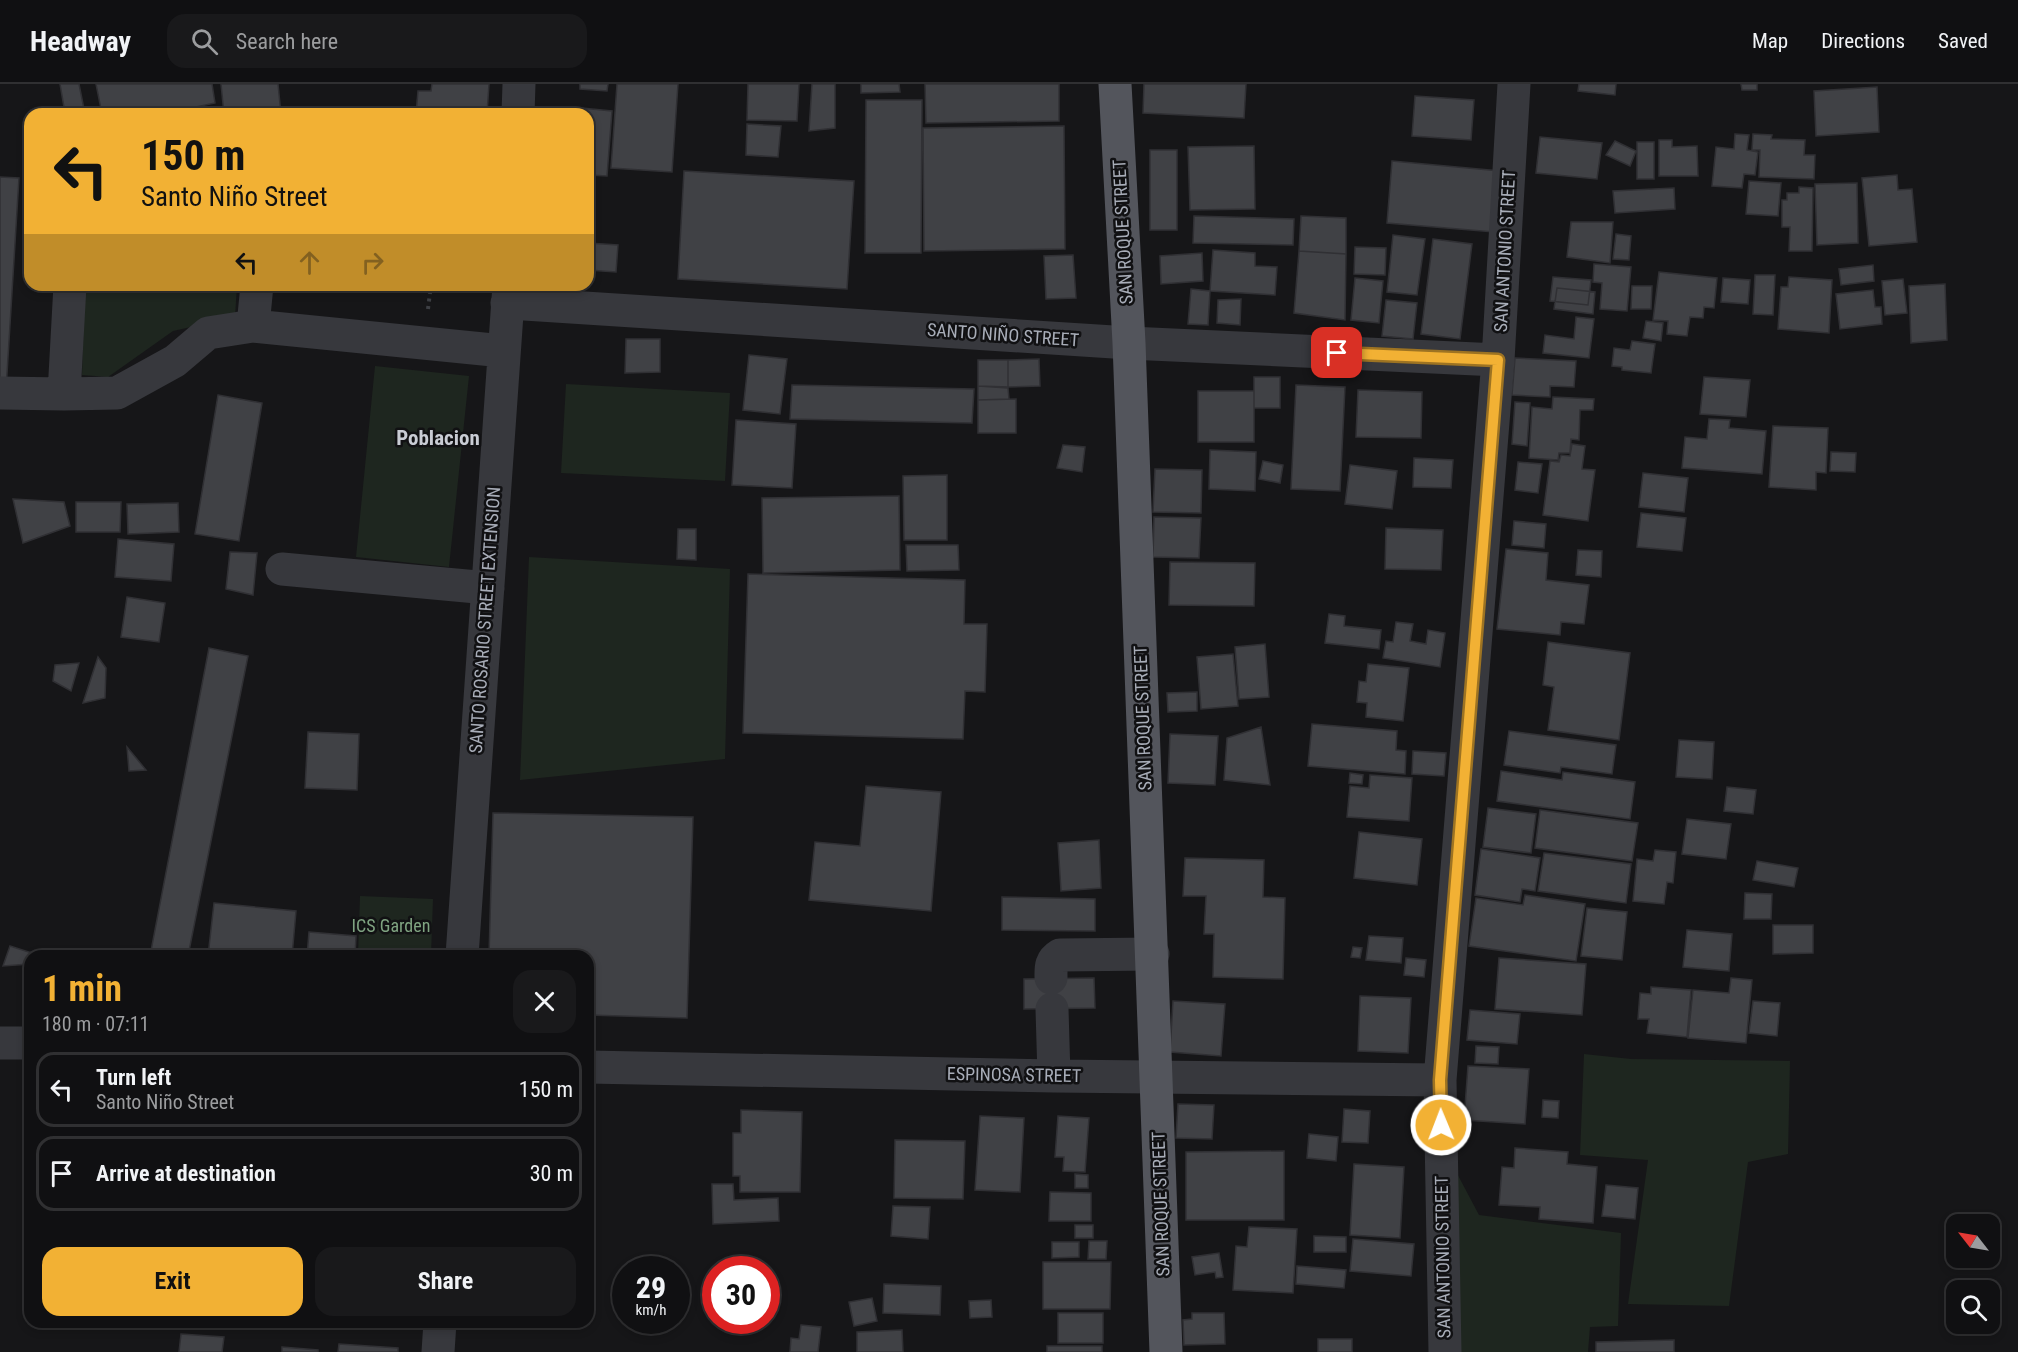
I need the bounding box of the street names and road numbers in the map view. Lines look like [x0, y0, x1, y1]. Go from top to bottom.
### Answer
street label: SAN ROQUE STREET [1108, 159, 1137, 305]
street label: SAN ANTONIO STREET [1490, 169, 1519, 333]
street label: SANTO NIÑO STREET [926, 319, 1080, 350]
street label: SANTO ROSARIO STREET EXTENSION [465, 486, 504, 754]
street label: SAN ROQUE STREET [1129, 645, 1156, 791]
street label: ESPINOSA STREET [947, 1063, 1081, 1086]
street label: SAN ROQUE STREET [1147, 1131, 1174, 1277]
street label: SAN ANTONIO STREET [1431, 1176, 1454, 1338]

